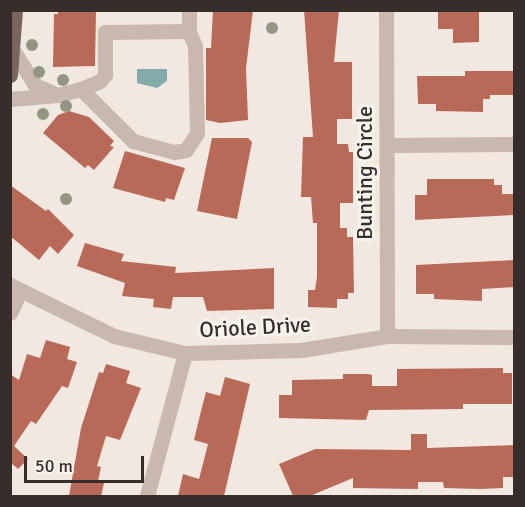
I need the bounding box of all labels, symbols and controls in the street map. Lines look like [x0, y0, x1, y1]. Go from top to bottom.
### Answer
street label: Bunting Circle [352, 106, 378, 240]
street label: Oriole Drive [199, 311, 311, 343]
scale bar [27, 444, 147, 482]
text: 50 m [35, 455, 73, 477]

